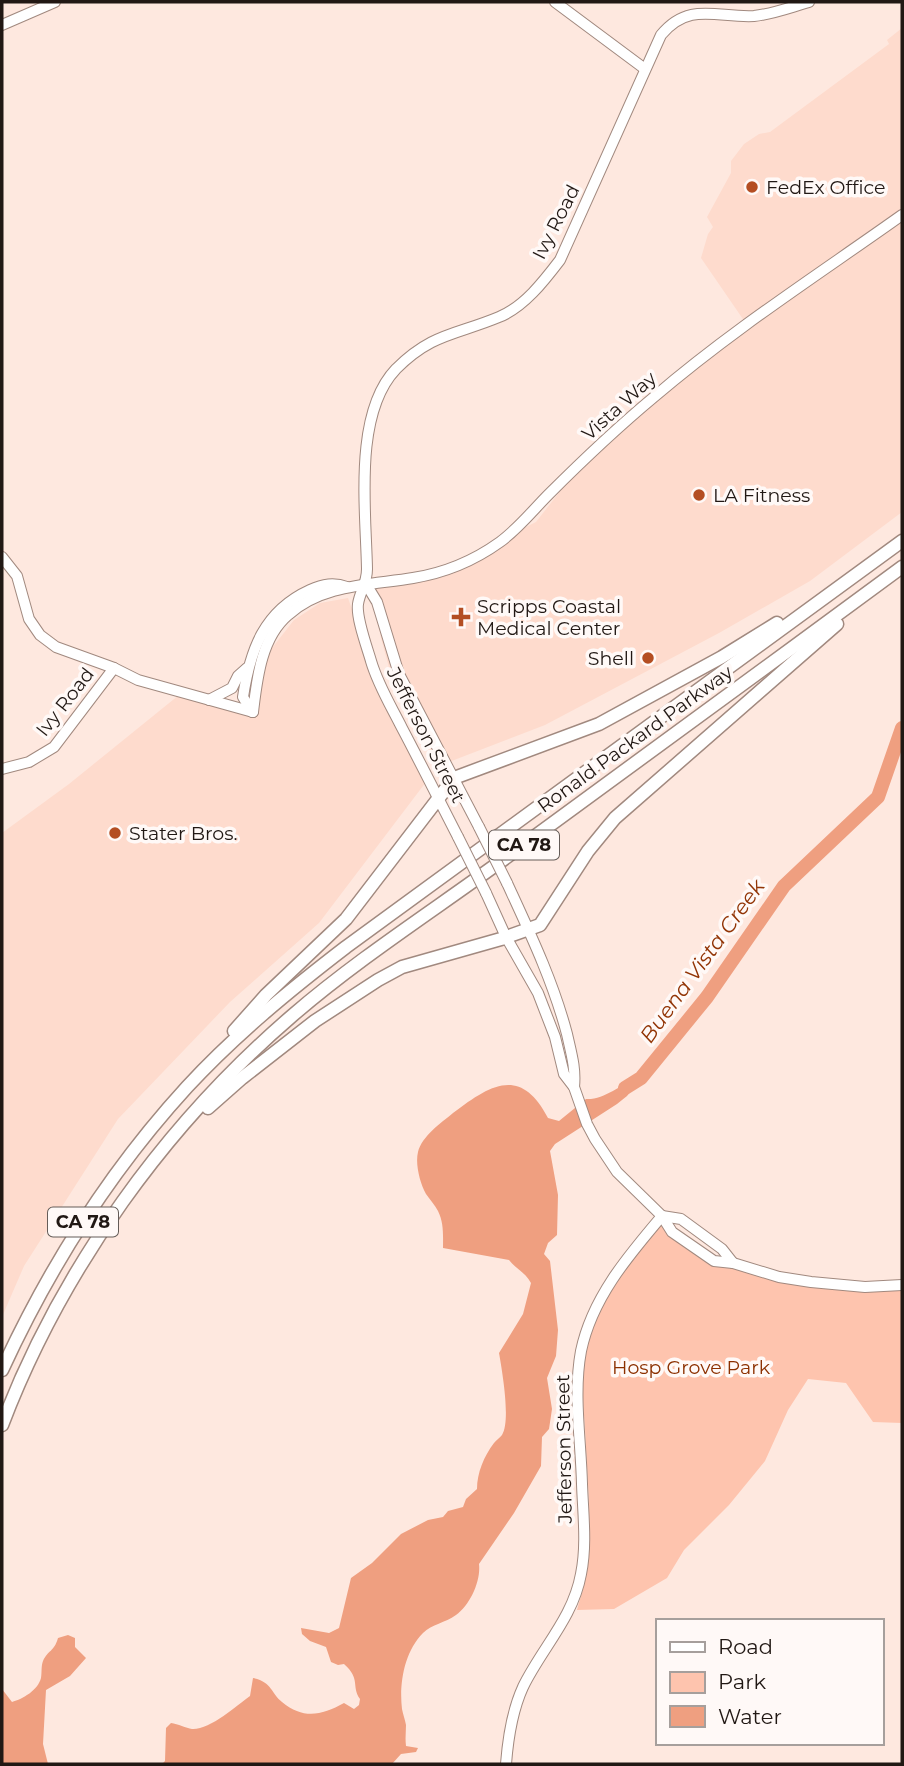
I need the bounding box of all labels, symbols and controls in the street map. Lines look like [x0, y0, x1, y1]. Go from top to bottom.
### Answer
place label: FedEx Office [766, 176, 886, 199]
marker: FedEx Office [744, 179, 760, 195]
street label: Ivy Road [527, 181, 585, 263]
street label: Vista Way [577, 366, 661, 445]
place label: LA Fitness [713, 484, 810, 507]
marker: LA Fitness [691, 487, 707, 503]
place label: Scripps Coastal Medical Center [477, 595, 621, 640]
marker: Scripps Coastal Medical Center [451, 607, 471, 627]
place label: Shell [588, 647, 634, 670]
marker: Shell [640, 650, 656, 666]
street label: Ronald Packard Parkway [533, 660, 738, 818]
street label: Jefferson Street [381, 662, 470, 807]
street label: Ivy Road [31, 663, 99, 741]
place label: Stater Bros. [129, 822, 238, 845]
marker: Stater Bros. [107, 825, 123, 841]
road number: CA 78 [489, 830, 559, 860]
water label: Buena Vista Creek [634, 873, 771, 1048]
road number: CA 78 [48, 1208, 118, 1237]
park label: Hosp Grove Park [612, 1356, 771, 1379]
street label: Jefferson Street [551, 1374, 577, 1525]
legend [656, 1619, 883, 1745]
text: Road [718, 1634, 773, 1659]
text: Park [718, 1669, 766, 1694]
text: Water [718, 1704, 782, 1729]

